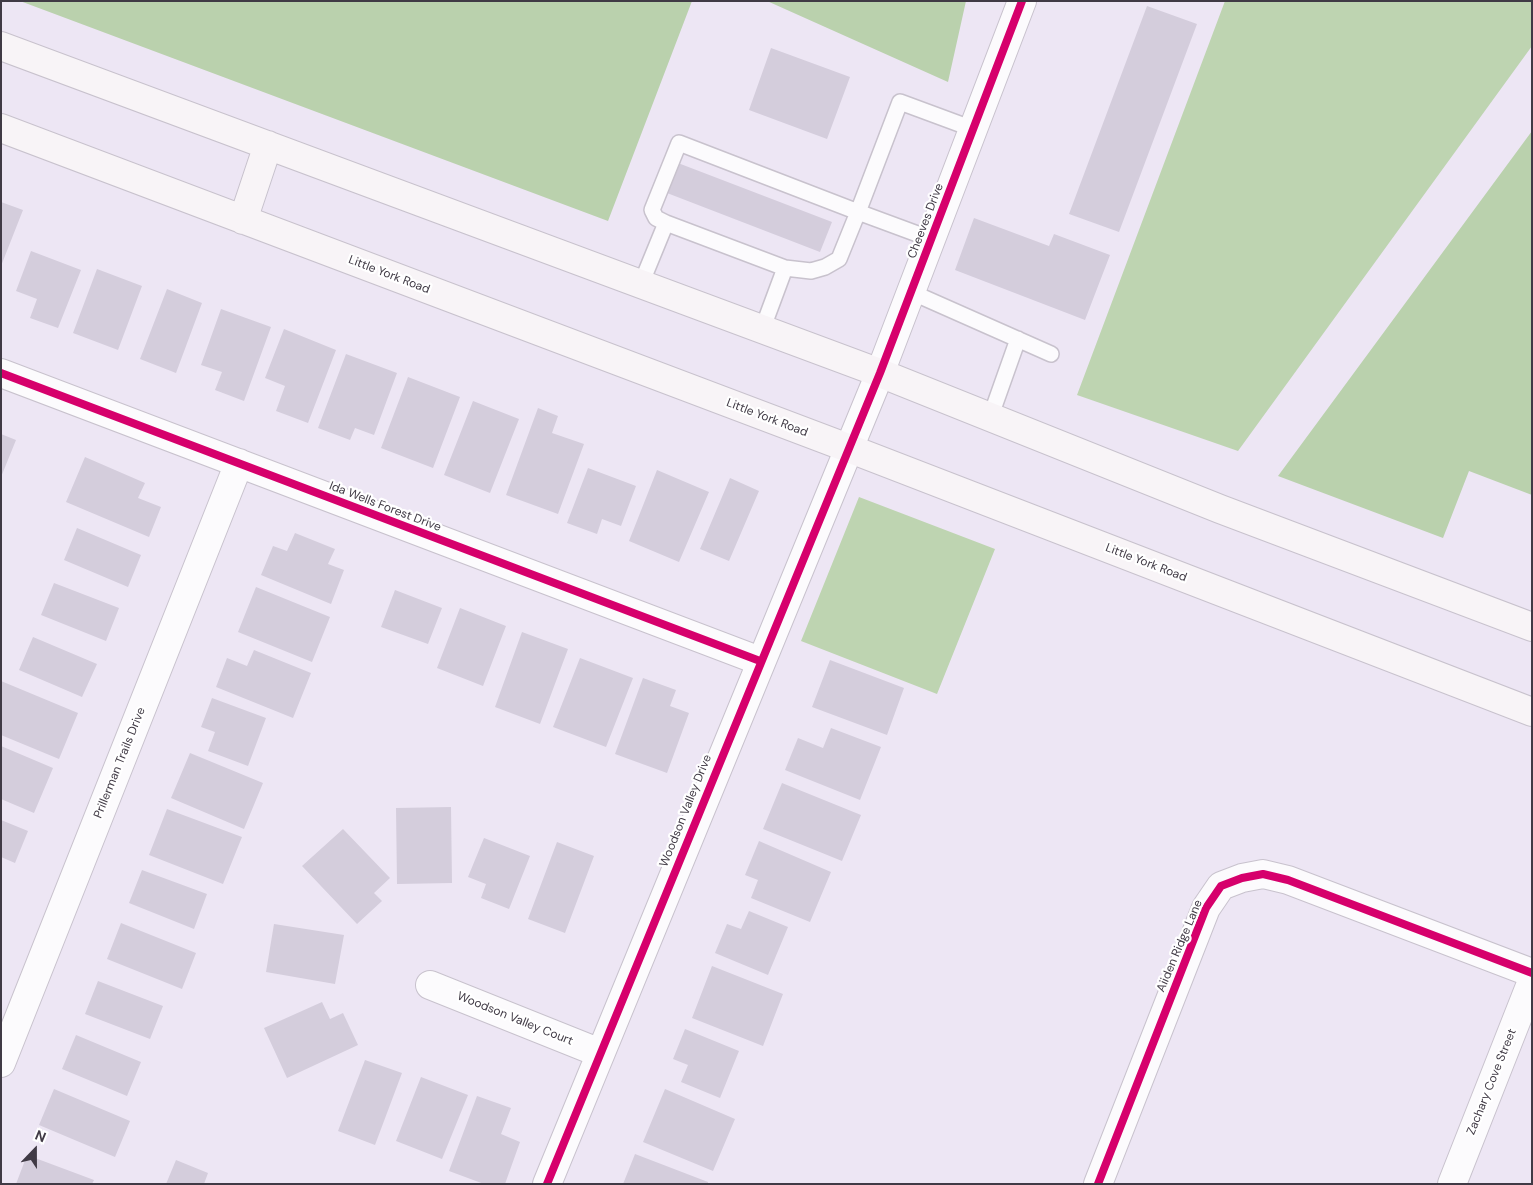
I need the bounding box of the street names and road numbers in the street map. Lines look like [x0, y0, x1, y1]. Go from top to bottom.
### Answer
street label: Cheeves Drive [905, 181, 947, 261]
street label: Little York Road [346, 253, 432, 297]
street label: Little York Road [724, 396, 810, 440]
street label: Ida Wells Forest Drive [327, 479, 443, 535]
street label: Little York Road [1103, 541, 1189, 585]
street label: Prillerman Trails Drive [91, 705, 149, 821]
street label: Woodson Valley Drive [657, 753, 715, 869]
street label: Aiiden Ridge Lane [1154, 898, 1206, 994]
street label: Woodson Valley Court [455, 989, 575, 1049]
street label: Zachary Cove Street [1464, 1027, 1520, 1137]

